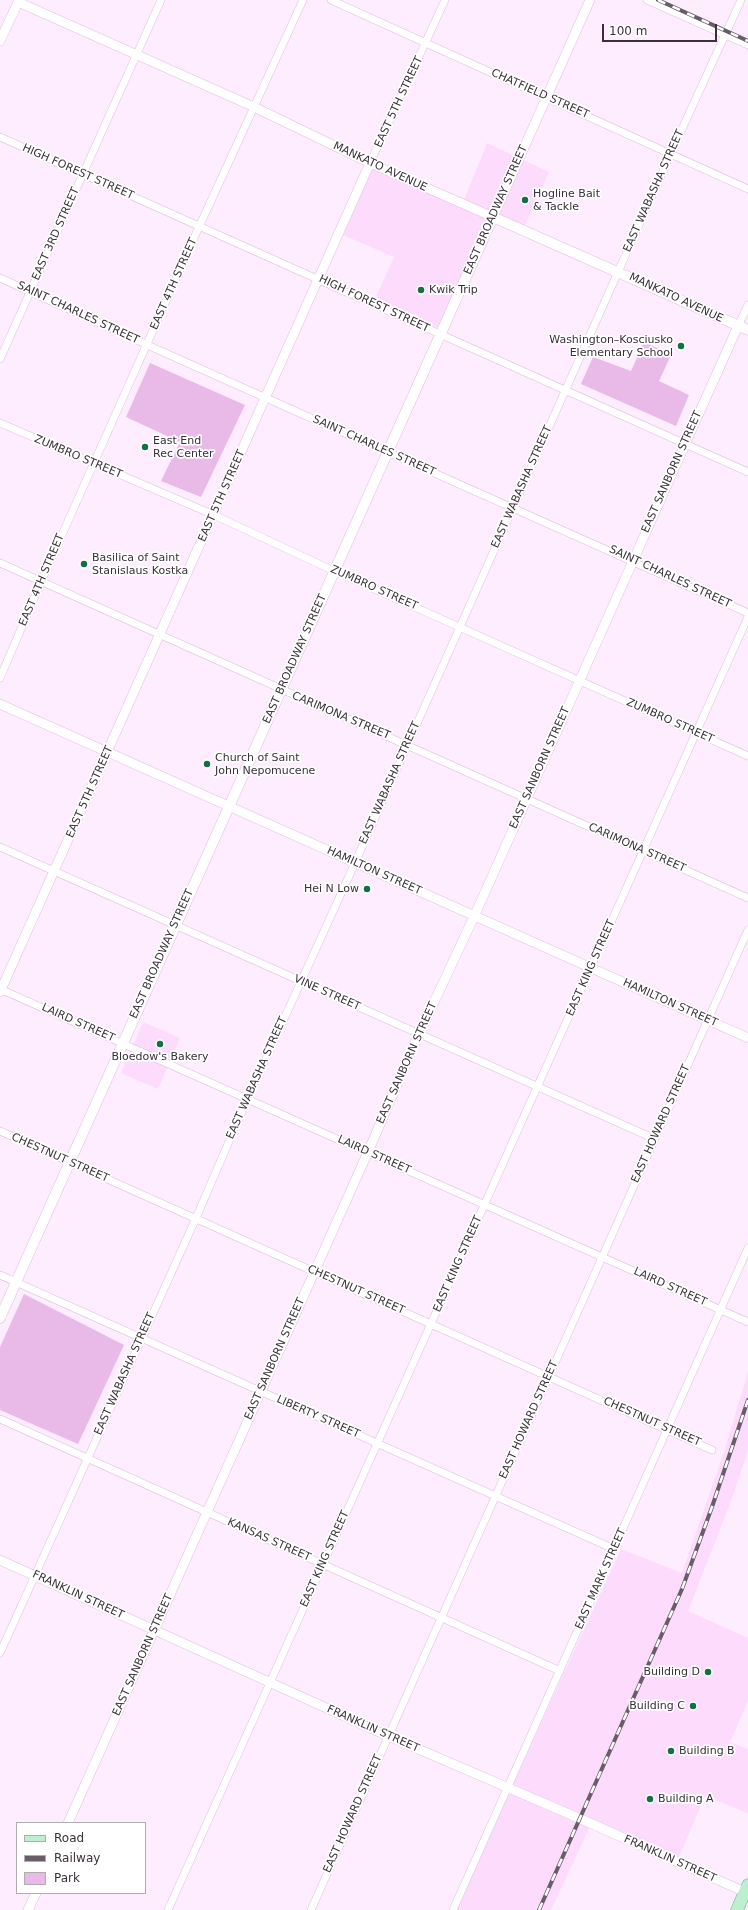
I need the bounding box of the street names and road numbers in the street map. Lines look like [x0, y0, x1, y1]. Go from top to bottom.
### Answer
street label: EAST 5TH STREET [372, 54, 426, 150]
street label: CHATFIELD STREET [489, 66, 591, 122]
street label: EAST WABASHA STREET [621, 128, 687, 254]
street label: MANKATO AVENUE [331, 139, 429, 195]
street label: HIGH FOREST STREET [20, 141, 136, 203]
street label: EAST BROADWAY STREET [461, 143, 531, 277]
street label: EAST 3RD STREET [30, 186, 82, 282]
street label: EAST 4TH STREET [148, 236, 200, 332]
street label: MANKATO AVENUE [627, 270, 725, 326]
street label: HIGH FOREST STREET [317, 273, 431, 335]
street label: SAINT CHARLES STREET [15, 279, 141, 347]
street label: EAST SANBORN STREET [639, 409, 705, 535]
street label: SAINT CHARLES STREET [311, 413, 437, 479]
street label: EAST WABASHA STREET [489, 424, 555, 550]
street label: ZUMBRO STREET [32, 432, 124, 482]
street label: EAST 5TH STREET [196, 448, 248, 544]
street label: EAST 4TH STREET [17, 532, 67, 628]
street label: SAINT CHARLES STREET [607, 543, 733, 611]
street label: ZUMBRO STREET [328, 563, 420, 613]
street label: EAST BROADWAY STREET [260, 592, 330, 726]
street label: CARIMONA STREET [290, 689, 392, 743]
street label: ZUMBRO STREET [624, 696, 716, 746]
street label: EAST SANBORN STREET [507, 705, 573, 831]
street label: EAST WABASHA STREET [357, 720, 423, 846]
street label: EAST 5TH STREET [64, 744, 116, 840]
street label: CARIMONA STREET [586, 821, 688, 875]
street label: HAMILTON STREET [325, 844, 423, 898]
street label: EAST BROADWAY STREET [127, 887, 197, 1021]
street label: EAST KING STREET [564, 918, 618, 1018]
street label: VINE STREET [292, 972, 362, 1014]
street label: HAMILTON STREET [621, 976, 719, 1030]
street label: EAST SANBORN STREET [374, 1000, 440, 1126]
street label: LAIRD STREET [39, 1001, 117, 1045]
street label: EAST WABASHA STREET [224, 1015, 290, 1141]
street label: EAST HOWARD STREET [629, 1063, 693, 1185]
street label: CHESTNUT STREET [9, 1131, 111, 1185]
street label: LAIRD STREET [335, 1133, 413, 1177]
street label: EAST KING STREET [431, 1214, 485, 1314]
street label: CHESTNUT STREET [305, 1263, 407, 1317]
street label: LAIRD STREET [631, 1265, 709, 1309]
street label: EAST SANBORN STREET [242, 1296, 308, 1422]
street label: EAST WABASHA STREET [92, 1311, 158, 1437]
street label: EAST HOWARD STREET [497, 1359, 561, 1481]
street label: LIBERTY STREET [274, 1393, 362, 1441]
street label: CHESTNUT STREET [601, 1395, 703, 1449]
street label: EAST KING STREET [298, 1509, 352, 1609]
street label: KANSAS STREET [225, 1516, 313, 1564]
street label: EAST MARK STREET [573, 1527, 629, 1631]
street label: FRANKLIN STREET [30, 1568, 126, 1622]
street label: EAST SANBORN STREET [110, 1592, 176, 1718]
street label: FRANKLIN STREET [325, 1703, 421, 1755]
street label: EAST HOWARD STREET [321, 1753, 385, 1875]
street label: FRANKLIN STREET [622, 1833, 718, 1885]

